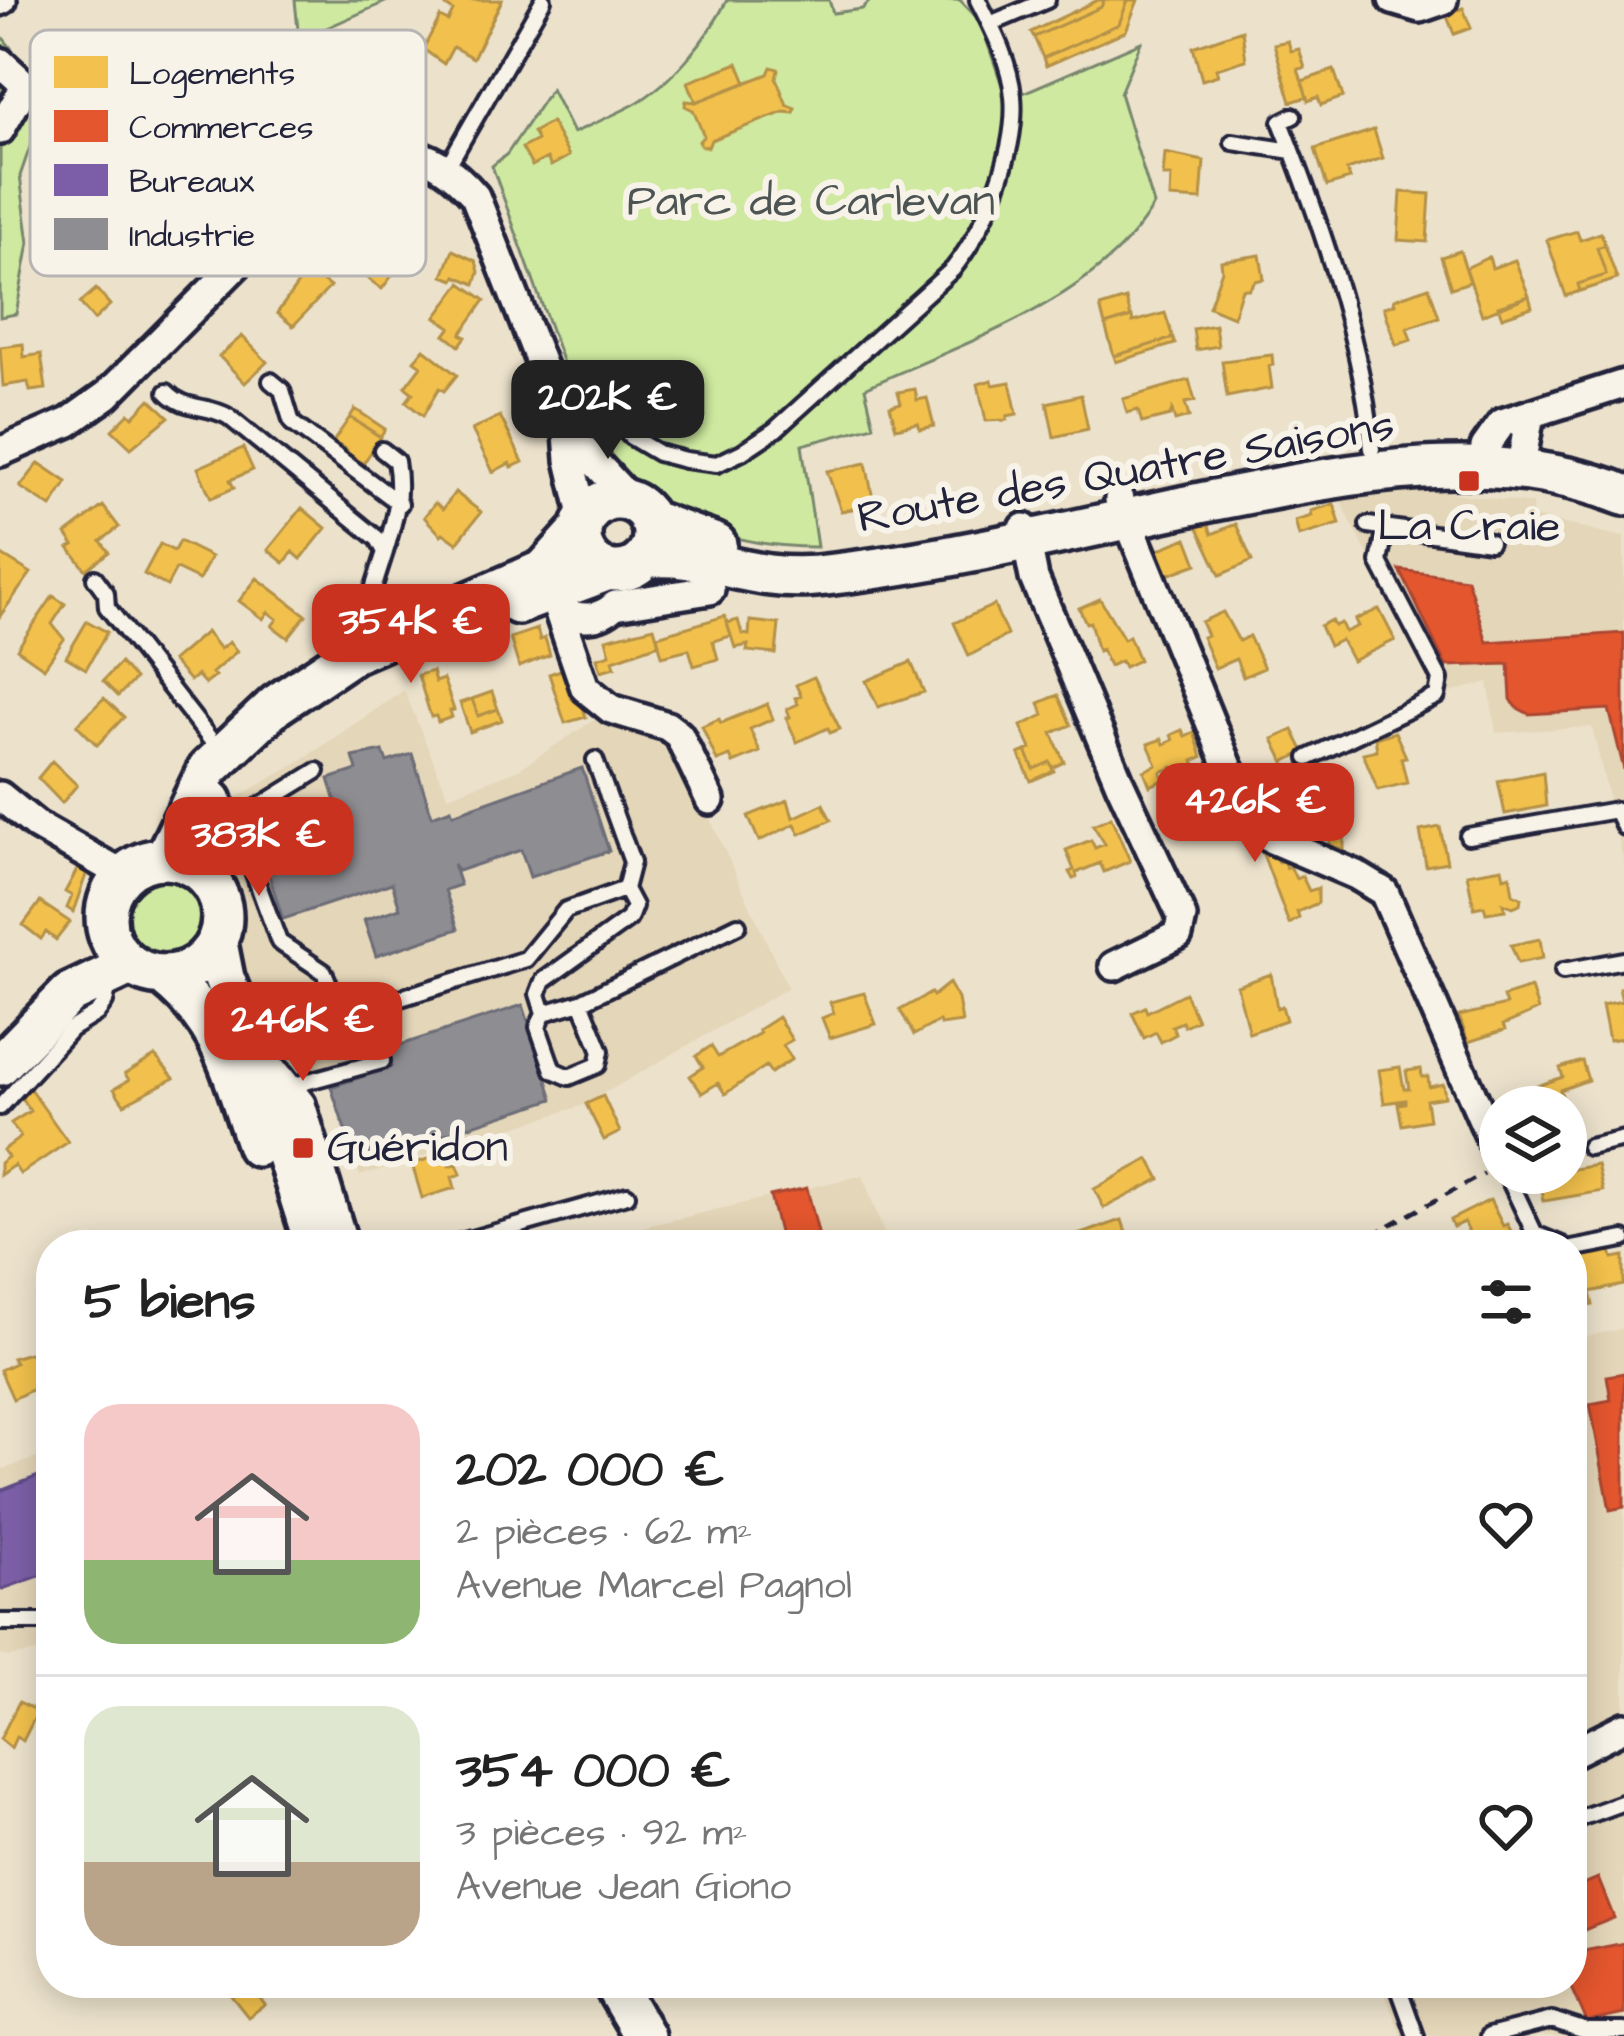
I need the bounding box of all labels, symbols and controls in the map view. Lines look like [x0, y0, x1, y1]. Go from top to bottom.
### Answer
legend [30, 30, 426, 276]
text: Logements [129, 51, 295, 99]
text: Commerces [129, 105, 314, 151]
text: Bureaux [129, 159, 255, 205]
park label: Parc de Carlevan [627, 171, 995, 233]
text: Industrie [129, 213, 255, 259]
pin: 202K € [510, 360, 706, 462]
text: 202K € [538, 372, 678, 426]
street label: Route des Quatre Saisons [853, 394, 1399, 550]
marker: La Craie [1456, 468, 1482, 494]
place label: La Craie [1378, 496, 1560, 558]
pin: 354K € [313, 584, 509, 686]
text: 354K € [339, 596, 483, 650]
pin: 426K € [1157, 763, 1353, 865]
text: 426K € [1183, 775, 1327, 829]
pin: 383K € [161, 797, 357, 899]
text: 383K € [191, 809, 327, 863]
pin: 246K € [205, 982, 401, 1084]
text: 246K € [231, 994, 375, 1048]
map controls [1479, 1086, 1587, 1194]
button: layers [1479, 1086, 1587, 1194]
place label: Guéridon [327, 1117, 508, 1179]
marker: Guéridon [290, 1135, 316, 1161]
text: 5 biens [84, 1267, 256, 1338]
icon: filters [1473, 1269, 1539, 1335]
text: 202 000 € [456, 1435, 724, 1506]
icon: home [180, 1452, 324, 1596]
icon: heart [1473, 1491, 1539, 1557]
text: 2 pièces · 62 m² [456, 1506, 752, 1560]
text: Avenue Marcel Pagnol [456, 1560, 852, 1614]
text: 354 000 € [456, 1736, 731, 1807]
icon: home [180, 1754, 324, 1898]
icon: heart [1473, 1793, 1539, 1859]
text: 3 pièces · 92 m² [456, 1807, 747, 1861]
text: Avenue Jean Giono [456, 1861, 791, 1915]

